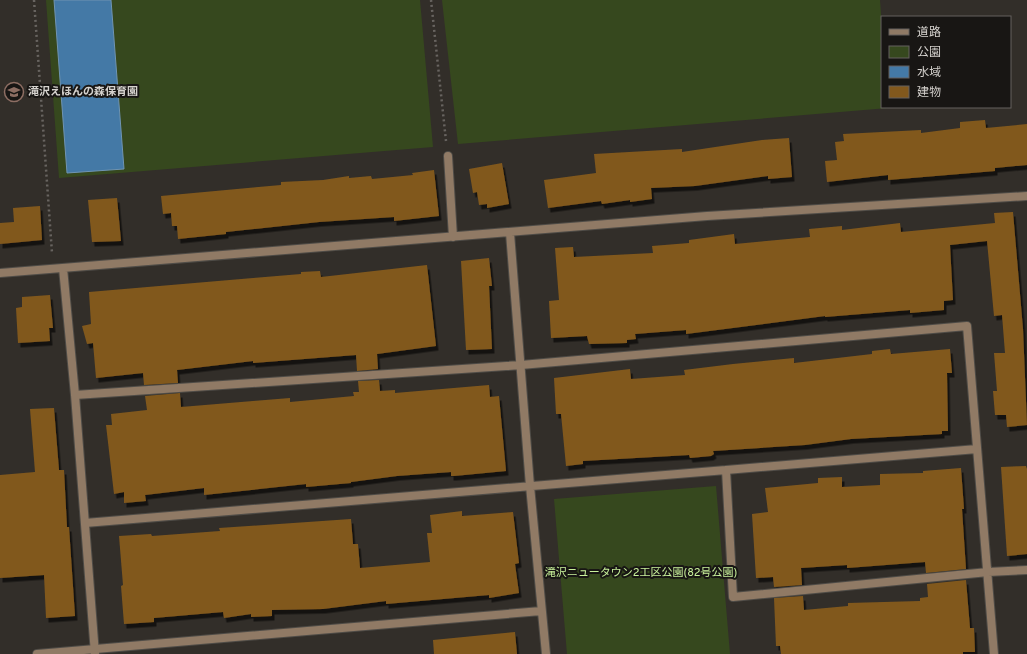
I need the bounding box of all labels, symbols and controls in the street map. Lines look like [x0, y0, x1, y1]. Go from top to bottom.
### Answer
legend [881, 16, 1011, 108]
text: 道路 [917, 25, 941, 41]
text: 公園 [917, 45, 941, 61]
text: 水域 [917, 65, 941, 81]
school or university icon: 滝沢えほんの森保育園 [3, 81, 25, 103]
place label: 滝沢えほんの森保育園 [28, 85, 138, 99]
text: 建物 [917, 85, 941, 101]
park label: 滝沢ニュータウン2工区公園(82号公園) [545, 566, 737, 580]

